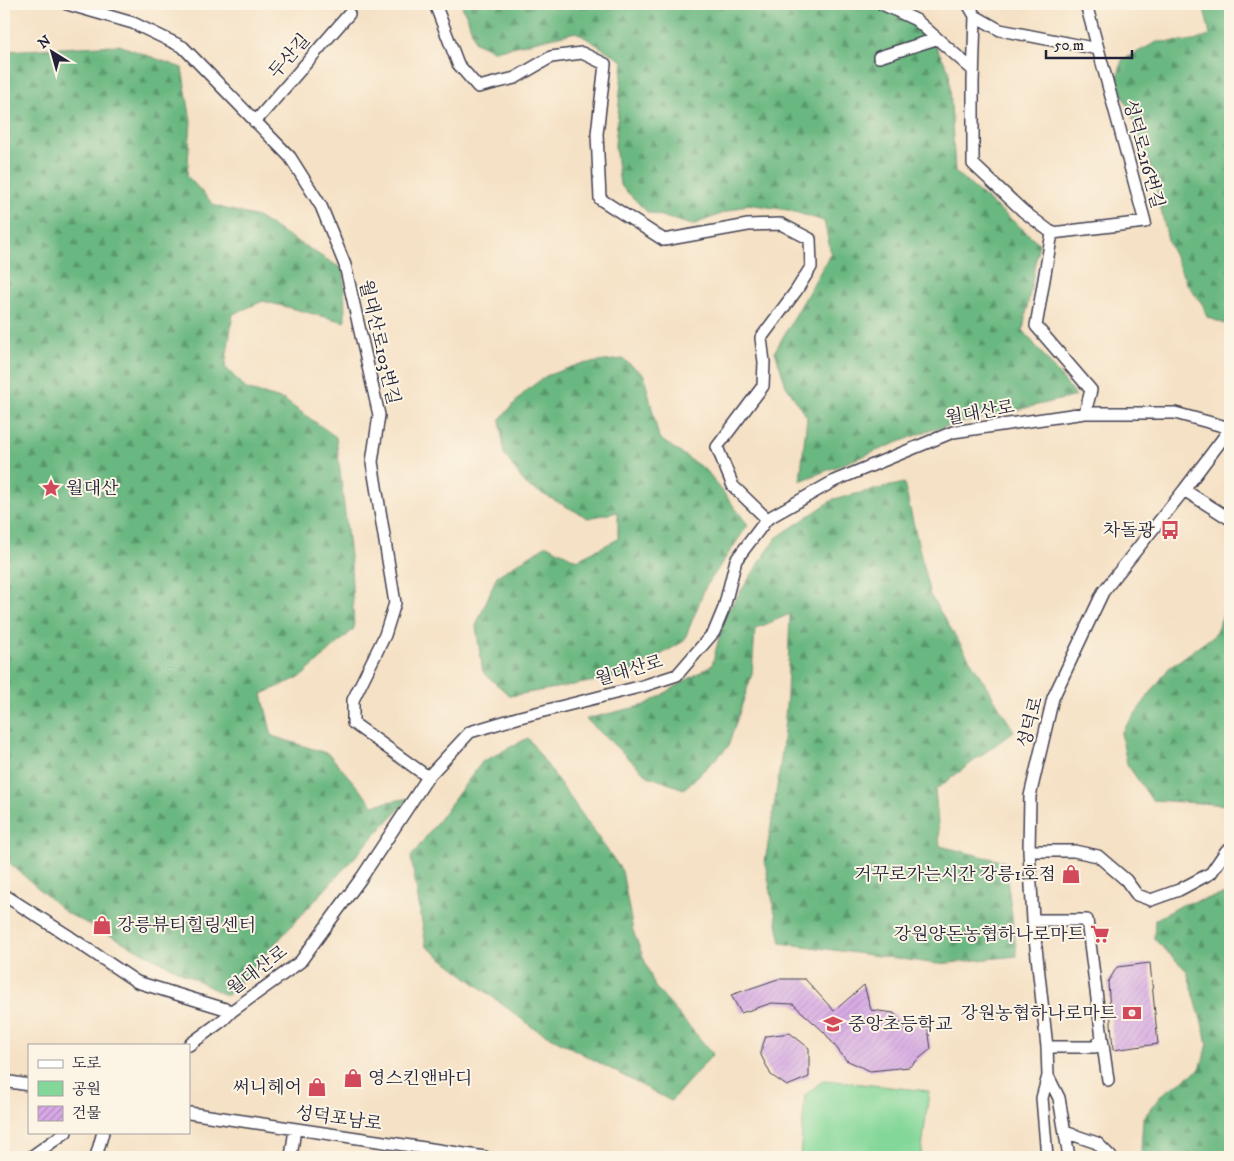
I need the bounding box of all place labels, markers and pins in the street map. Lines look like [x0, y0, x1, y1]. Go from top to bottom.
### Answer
place icon: 월대산 [40, 477, 62, 499]
place label: 월대산 [66, 478, 119, 500]
bus stop icon: 차돌광 [1159, 519, 1181, 541]
place label: 차돌광 [1103, 520, 1156, 542]
shop icon: 거꾸로가는시간 강릉1호점 [1060, 863, 1082, 885]
place label: 거꾸로가는시간 강릉1호점 [854, 864, 1056, 886]
shop icon: 강릉뷰티힐링센터 [91, 914, 113, 936]
place label: 강릉뷰티힐링센터 [117, 915, 256, 937]
supermarket icon: 강원양돈농협하나로마트 [1089, 923, 1111, 945]
place label: 강원양돈농협하나로마트 [894, 924, 1086, 946]
bank icon: 강원농협하나로마트 [1121, 1002, 1143, 1024]
place label: 강원농협하나로마트 [961, 1003, 1118, 1025]
school or university icon: 중앙초등학교 [822, 1013, 844, 1035]
place label: 중앙초등학교 [848, 1014, 953, 1036]
shop icon: 영스킨앤바디 [342, 1067, 364, 1089]
place label: 영스킨앤바디 [368, 1068, 472, 1090]
shop icon: 써니헤어 [306, 1076, 328, 1098]
place label: 써니헤어 [232, 1077, 302, 1099]

